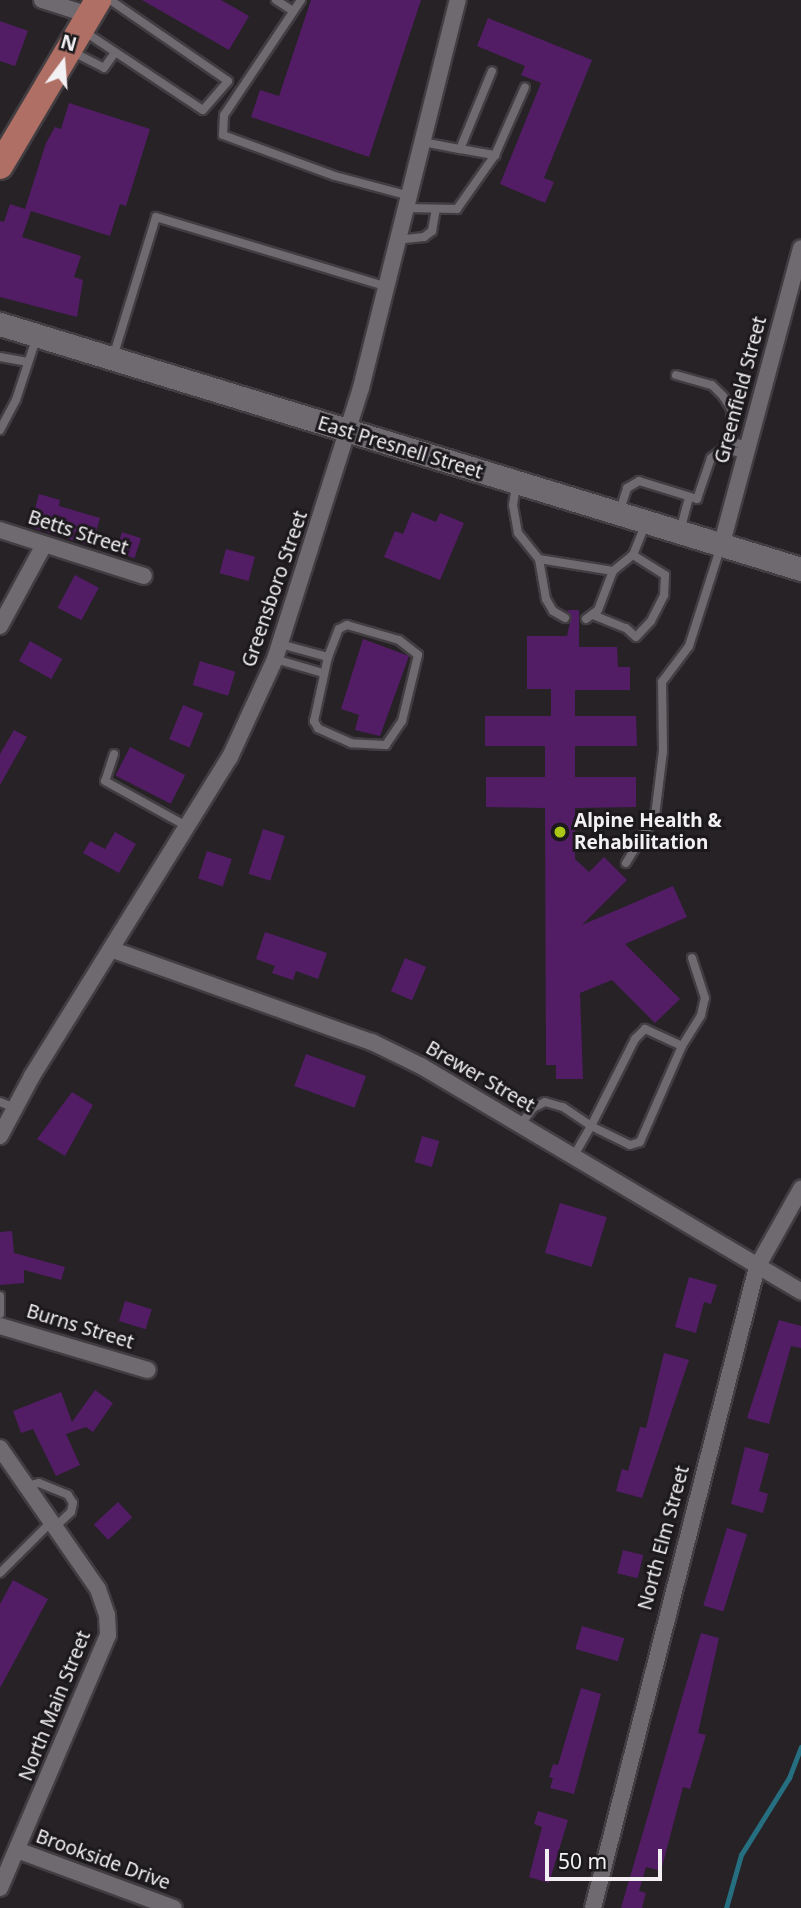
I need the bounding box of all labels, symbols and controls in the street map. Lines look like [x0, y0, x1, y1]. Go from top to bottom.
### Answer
north arrow [28, 28, 98, 98]
text: N [58, 28, 80, 57]
street label: Greenfield Street [710, 314, 772, 466]
street label: East Presnell Street [315, 412, 485, 484]
street label: Betts Street [25, 506, 131, 560]
street label: Greensboro Street [238, 508, 312, 670]
place label: Alpine Health & Rehabilitation [574, 810, 722, 854]
marker: Alpine Health & Rehabilitation [552, 824, 568, 840]
street label: Brewer Street [422, 1037, 538, 1117]
street label: Burns Street [24, 1300, 136, 1354]
street label: North Elm Street [634, 1463, 694, 1613]
street label: North Main Street [14, 1628, 96, 1784]
street label: Brookside Drive [33, 1825, 173, 1895]
scale bar [549, 1834, 666, 1878]
text: 50 m [558, 1847, 607, 1875]

